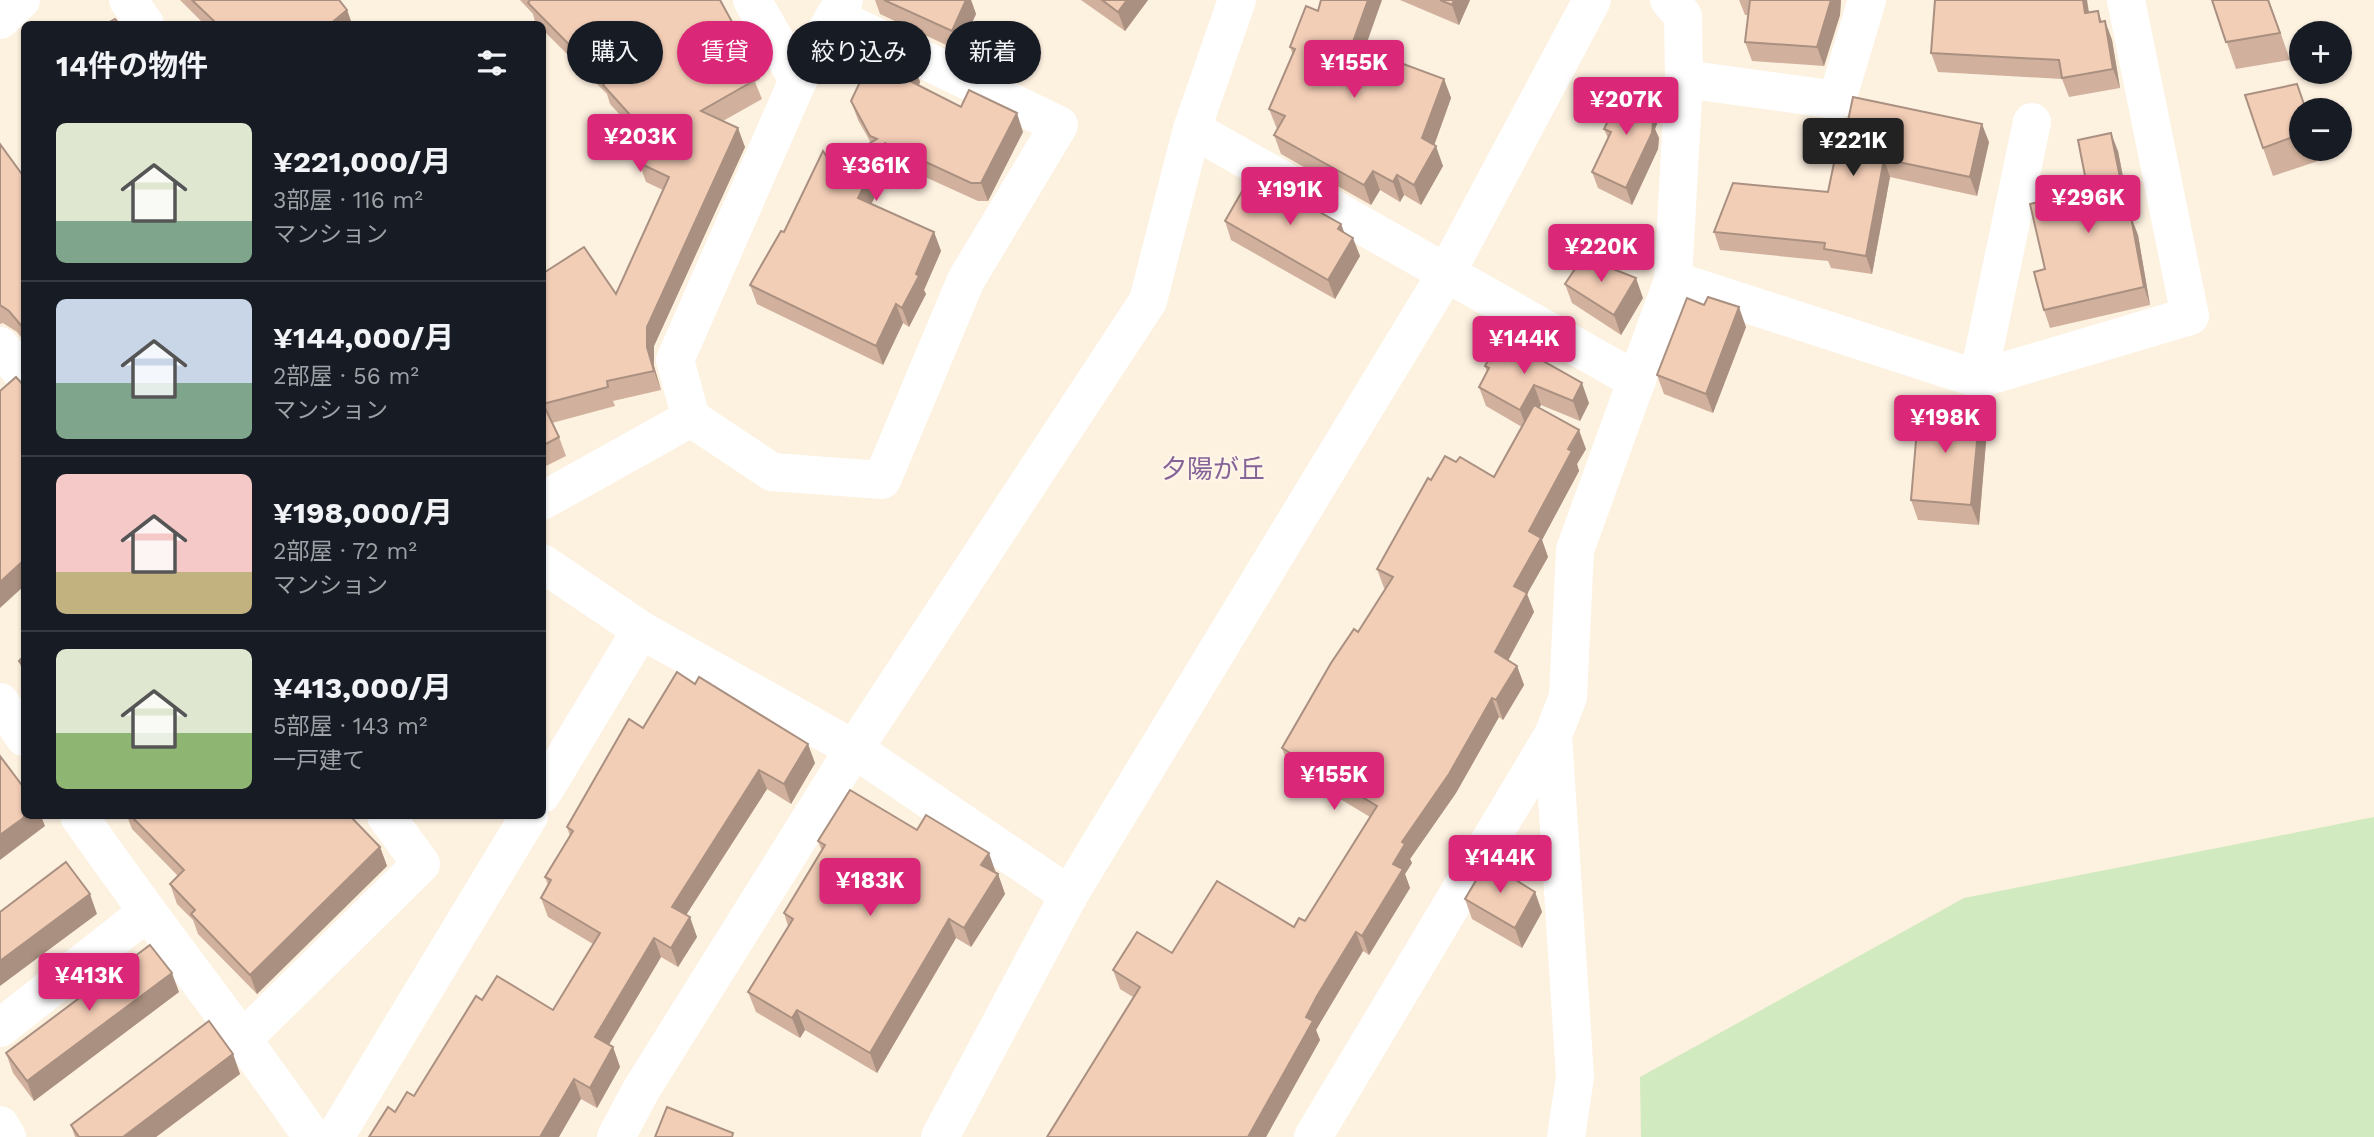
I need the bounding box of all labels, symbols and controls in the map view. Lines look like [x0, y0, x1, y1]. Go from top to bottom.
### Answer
chip: 購入 [567, 21, 663, 84]
chip: 賃貸 [677, 21, 773, 84]
chip: 絞り込み [787, 21, 931, 84]
chip: 新着 [945, 21, 1041, 84]
map controls [2289, 21, 2352, 161]
button: + [2289, 21, 2352, 84]
pin: ¥155K [1305, 41, 1403, 100]
icon: filters [473, 44, 511, 82]
text: 14件の物件 [56, 48, 208, 83]
text: ¥155K [1320, 49, 1388, 76]
pin: ¥207K [1577, 78, 1675, 137]
text: ¥207K [1589, 86, 1663, 113]
button: − [2289, 98, 2352, 161]
pin: ¥203K [591, 114, 689, 174]
pin: ¥221K [1804, 118, 1902, 178]
text: ¥203K [603, 123, 677, 150]
text: ¥221K [1819, 127, 1887, 154]
text: ¥221,000/月 [273, 144, 451, 179]
pin: ¥361K [827, 144, 925, 203]
icon: home [112, 151, 196, 235]
text: ¥361K [842, 152, 910, 179]
pin: ¥191K [1241, 168, 1339, 227]
text: ¥191K [1257, 176, 1323, 203]
pin: ¥296K [2039, 176, 2137, 235]
text: ¥296K [2051, 184, 2125, 211]
text: 3部屋 · 116 m² [273, 187, 423, 214]
text: マンション [273, 221, 388, 248]
pin: ¥220K [1552, 224, 1650, 284]
text: ¥220K [1564, 233, 1638, 260]
pin: ¥144K [1475, 316, 1573, 376]
text: ¥144,000/月 [273, 320, 454, 355]
text: ¥144K [1489, 325, 1559, 352]
icon: home [112, 327, 196, 411]
text: 2部屋 · 56 m² [273, 363, 419, 390]
pin: ¥198K [1896, 396, 1994, 455]
text: マンション [273, 397, 388, 424]
text: ¥198K [1910, 404, 1980, 431]
district label: 夕陽が丘 [1161, 454, 1265, 484]
text: ¥198,000/月 [273, 495, 453, 530]
icon: home [112, 502, 196, 586]
text: 2部屋 · 72 m² [273, 538, 417, 565]
text: マンション [273, 572, 388, 599]
text: ¥413,000/月 [273, 670, 452, 705]
icon: home [112, 677, 196, 761]
text: 5部屋 · 143 m² [273, 713, 427, 740]
text: 一戸建て [273, 747, 365, 774]
pin: ¥155K [1285, 752, 1383, 812]
text: ¥155K [1300, 761, 1368, 788]
pin: ¥144K [1451, 836, 1549, 895]
text: ¥144K [1465, 844, 1535, 871]
pin: ¥183K [821, 858, 919, 918]
text: ¥183K [835, 867, 905, 894]
pin: ¥413K [40, 954, 138, 1013]
text: ¥413K [54, 962, 124, 989]

